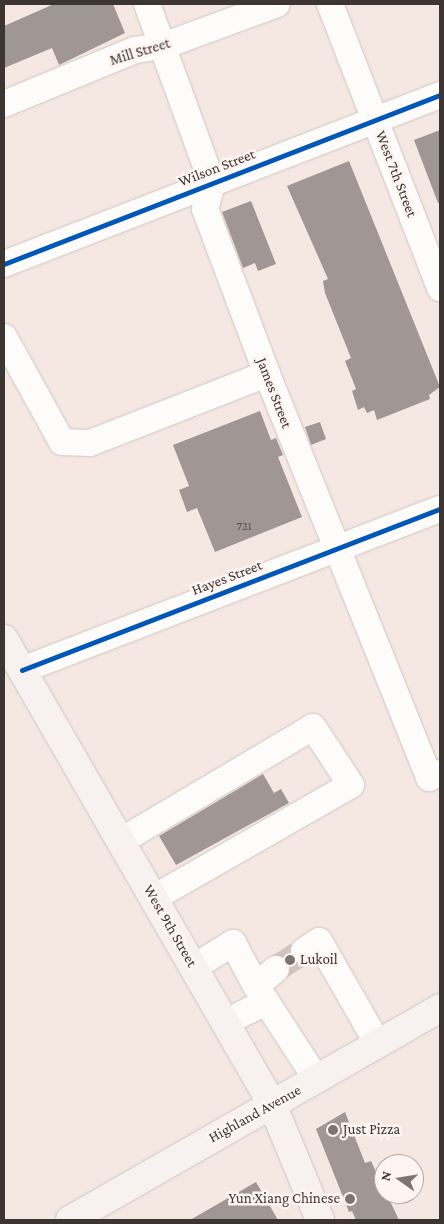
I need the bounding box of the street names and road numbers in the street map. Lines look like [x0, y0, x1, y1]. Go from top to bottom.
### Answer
street label: Mill Street [108, 34, 172, 70]
street label: West 7th Street [371, 128, 421, 220]
street label: Wilson Street [176, 145, 258, 191]
street label: James Street [252, 355, 296, 431]
street label: Hayes Street [189, 556, 265, 600]
street label: West 9th Street [139, 882, 201, 970]
street label: Highland Avenue [206, 1081, 304, 1147]

